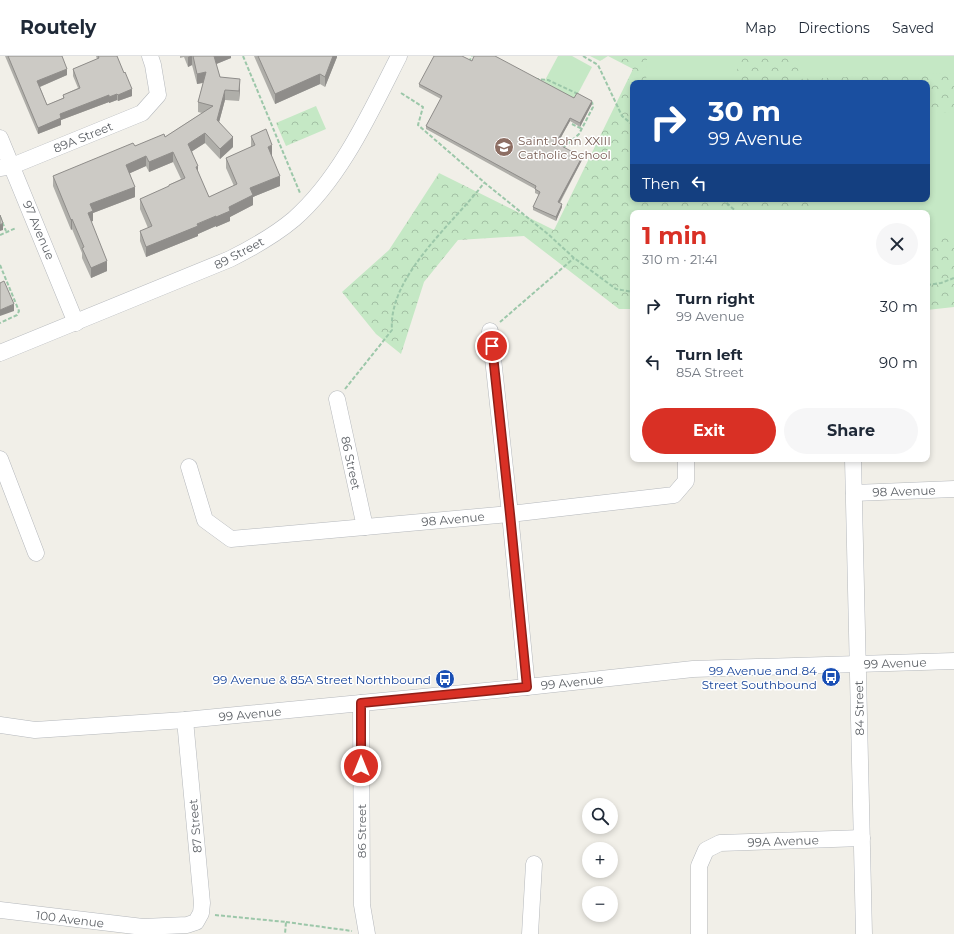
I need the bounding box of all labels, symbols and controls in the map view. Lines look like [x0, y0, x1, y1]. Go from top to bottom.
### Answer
text: Routely [20, 16, 96, 39]
text: Map [745, 19, 776, 37]
text: Directions [798, 19, 870, 37]
text: Saved [892, 19, 934, 37]
text: 30 m [708, 94, 781, 128]
icon: right [642, 96, 694, 148]
street label: 89A Street [51, 118, 115, 156]
text: 99 Avenue [708, 128, 803, 150]
place label: Saint John XXIII Catholic School [518, 133, 611, 162]
school or university icon: Saint John XXIII Catholic School [493, 136, 515, 158]
icon: left [688, 172, 710, 194]
text: Then [642, 174, 680, 193]
street label: 97 Avenue [20, 198, 58, 262]
text: 1 min [642, 221, 707, 250]
button: close [876, 223, 918, 265]
street label: 89 Street [211, 234, 267, 272]
text: 310 m · 21:41 [642, 251, 718, 267]
text: Turn right [676, 289, 755, 308]
icon: right [642, 295, 664, 317]
text: 30 m [880, 297, 918, 316]
text: 99 Avenue [676, 308, 744, 324]
pin [475, 329, 509, 363]
icon: arrive [481, 335, 503, 357]
text: Turn left [676, 345, 743, 364]
icon: left [642, 351, 664, 373]
text: 90 m [879, 353, 918, 372]
text: 85A Street [676, 364, 744, 380]
button: Exit [642, 408, 776, 454]
button: Share [784, 408, 918, 454]
street label: 86 Street [338, 435, 364, 491]
street label: 98 Avenue [872, 482, 936, 500]
street label: 98 Avenue [421, 509, 485, 529]
street label: 99 Avenue [863, 654, 927, 672]
place label: 99 Avenue and 84 Street Southbound [702, 663, 817, 692]
bus stop icon: 99 Avenue and 84 Street Southbound [820, 666, 842, 688]
bus stop icon: 99 Avenue & 85A Street Northbound [434, 668, 456, 690]
street label: 99 Avenue [540, 671, 604, 693]
place label: 99 Avenue & 85A Street Northbound [213, 672, 431, 687]
street label: 84 Street [851, 680, 867, 736]
street label: 99 Avenue [218, 704, 282, 724]
position arrow [340, 745, 382, 787]
street label: 87 Street [185, 798, 205, 854]
map controls [582, 798, 618, 922]
button: search [582, 798, 618, 834]
street label: 86 Street [354, 804, 369, 858]
street label: 99A Avenue [747, 832, 819, 850]
button: + [582, 842, 618, 878]
button: − [582, 886, 618, 922]
street label: 100 Avenue [35, 907, 105, 931]

